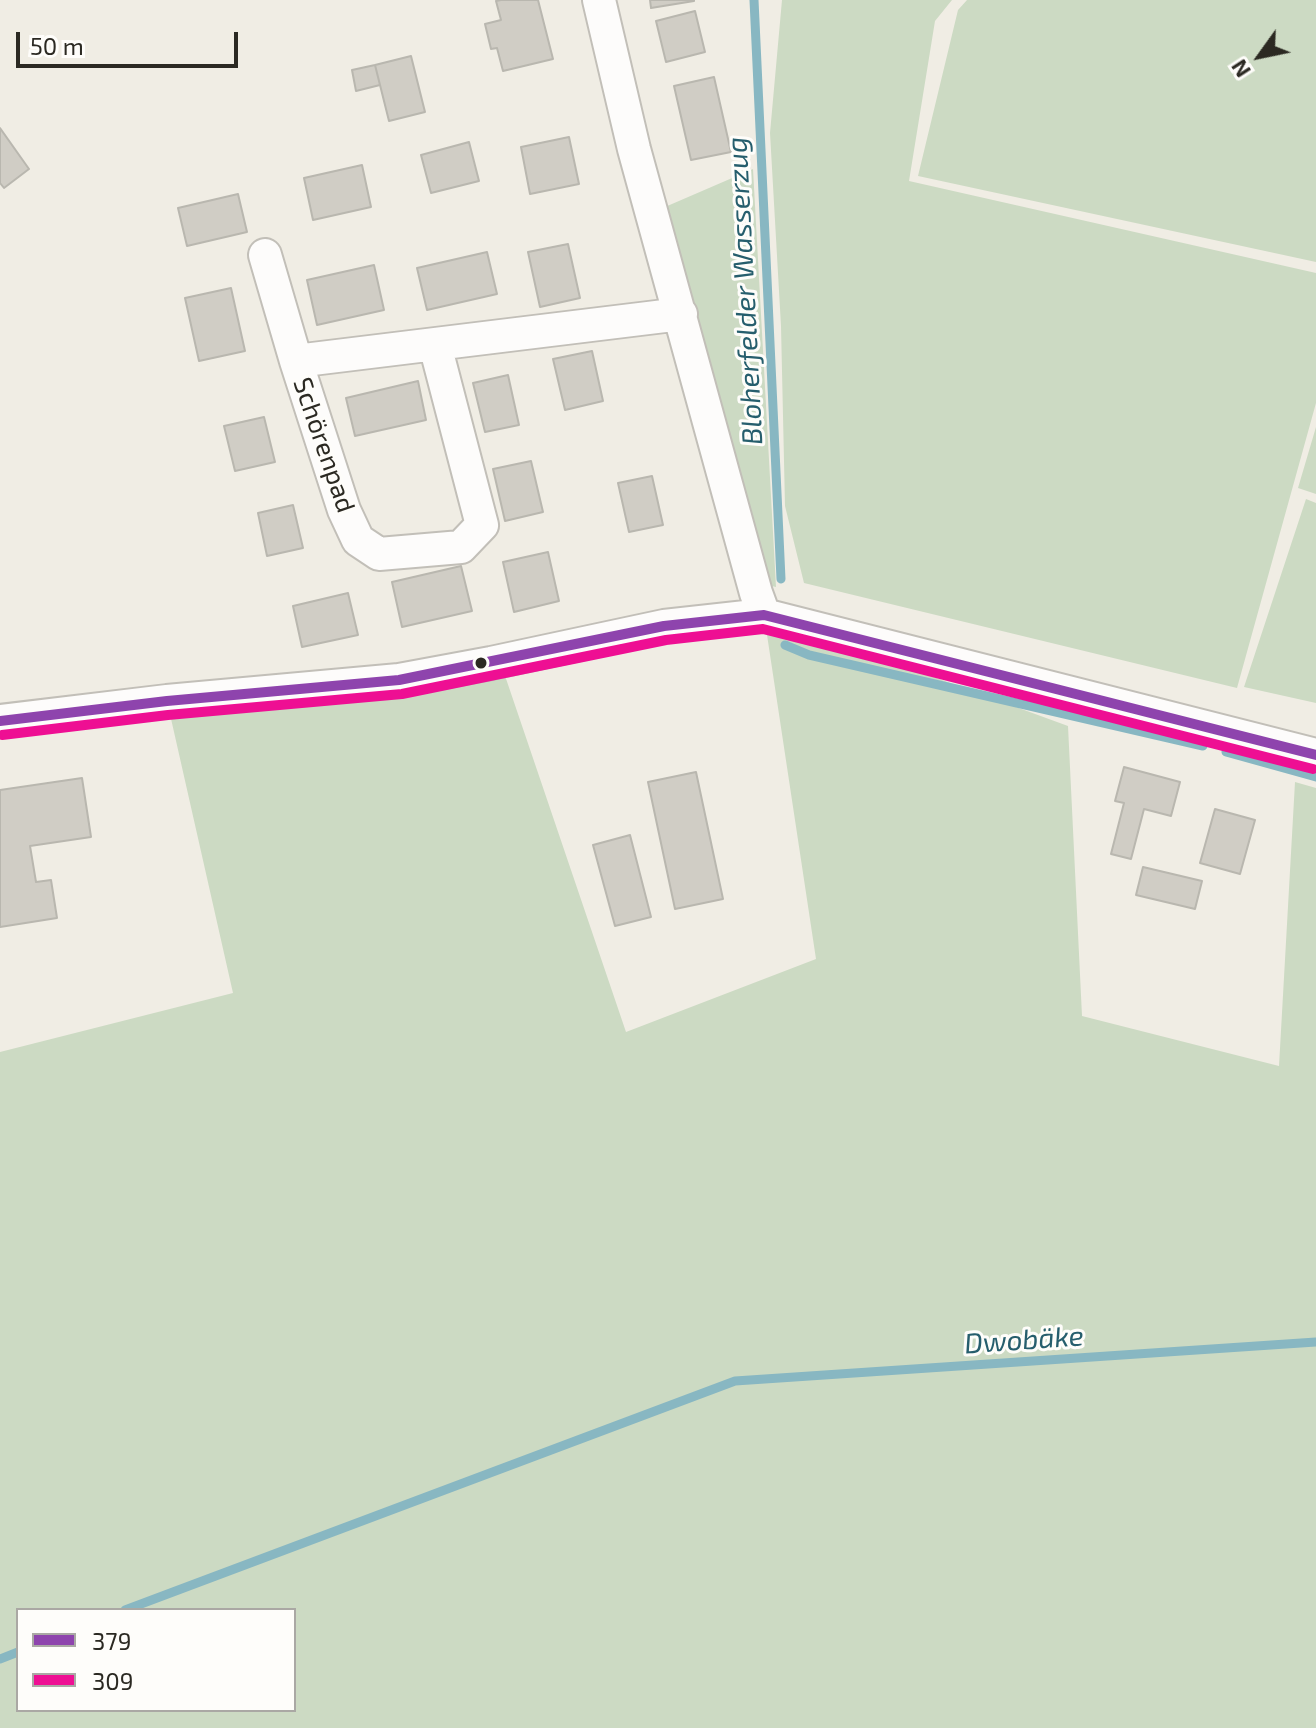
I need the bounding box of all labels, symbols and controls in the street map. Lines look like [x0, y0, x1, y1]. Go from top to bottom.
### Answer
scale bar [20, 16, 242, 66]
north arrow [1220, 16, 1300, 96]
text: 50 m [30, 31, 84, 60]
text: N [1225, 55, 1255, 83]
water label: Bloherfelder Wasserzug [720, 136, 770, 446]
street label: Schörenpad [286, 373, 362, 517]
unlabelled marker [473, 655, 489, 671]
water label: Dwobäke [963, 1319, 1085, 1361]
legend [16, 1608, 296, 1712]
text: 379 [92, 1626, 131, 1655]
text: 309 [92, 1666, 134, 1695]

